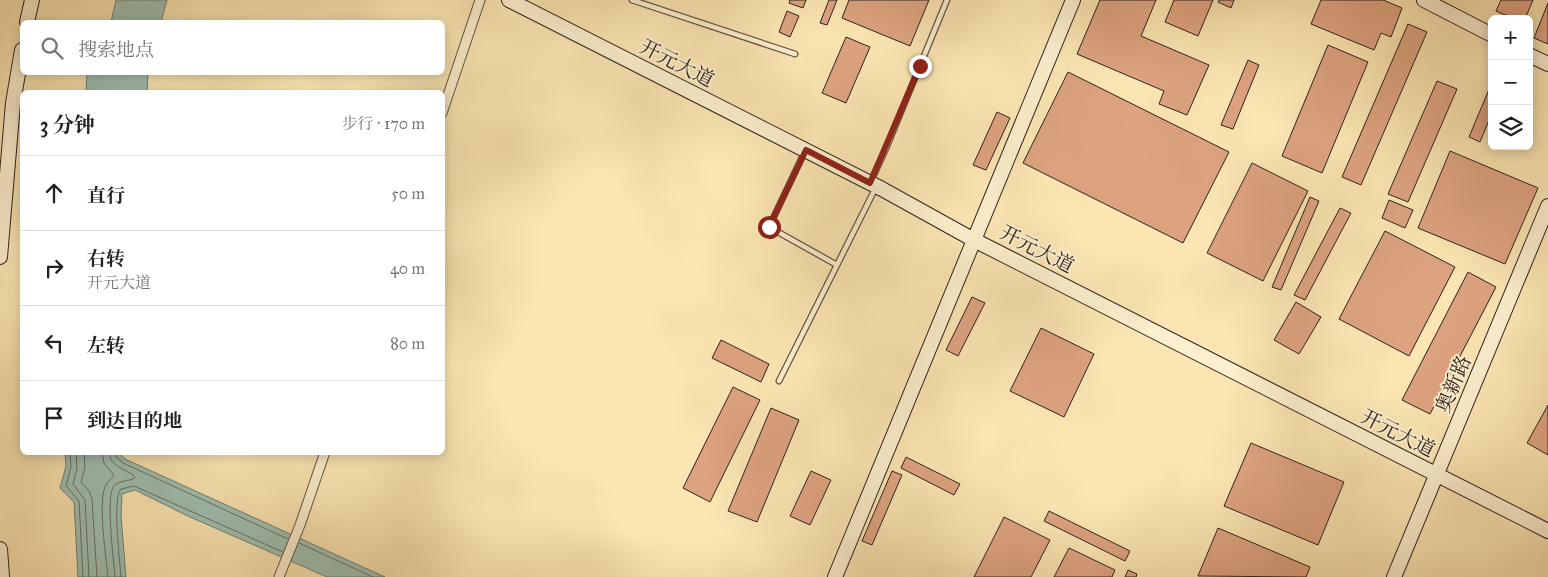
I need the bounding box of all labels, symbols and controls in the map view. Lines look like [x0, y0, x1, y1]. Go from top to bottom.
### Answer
map controls [1488, 15, 1533, 150]
button: + [1488, 15, 1533, 60]
search box [20, 20, 445, 75]
icon: search [38, 34, 66, 62]
street label: 开元大道 [636, 34, 718, 92]
text: 搜索地点 [78, 38, 154, 61]
route end [909, 55, 932, 78]
button: − [1488, 60, 1533, 105]
button: layers [1488, 105, 1533, 150]
text: 3 分钟 [40, 112, 95, 138]
text: 步行 · 170 m [342, 114, 425, 133]
icon: ahead [40, 179, 68, 207]
text: 直行 [87, 184, 125, 207]
text: 50 m [391, 184, 425, 203]
route start [758, 216, 781, 239]
street label: 开元大道 [996, 220, 1078, 278]
text: 右转 [87, 247, 125, 270]
icon: right [40, 254, 68, 282]
text: 40 m [390, 259, 425, 278]
text: 开元大道 [87, 273, 151, 292]
icon: left [40, 329, 68, 357]
text: 左转 [87, 334, 125, 357]
text: 80 m [390, 334, 425, 353]
street label: 奥新路 [1430, 352, 1476, 416]
icon: arrive [40, 404, 68, 432]
street label: 开元大道 [1357, 404, 1439, 462]
text: 到达目的地 [87, 409, 182, 432]

